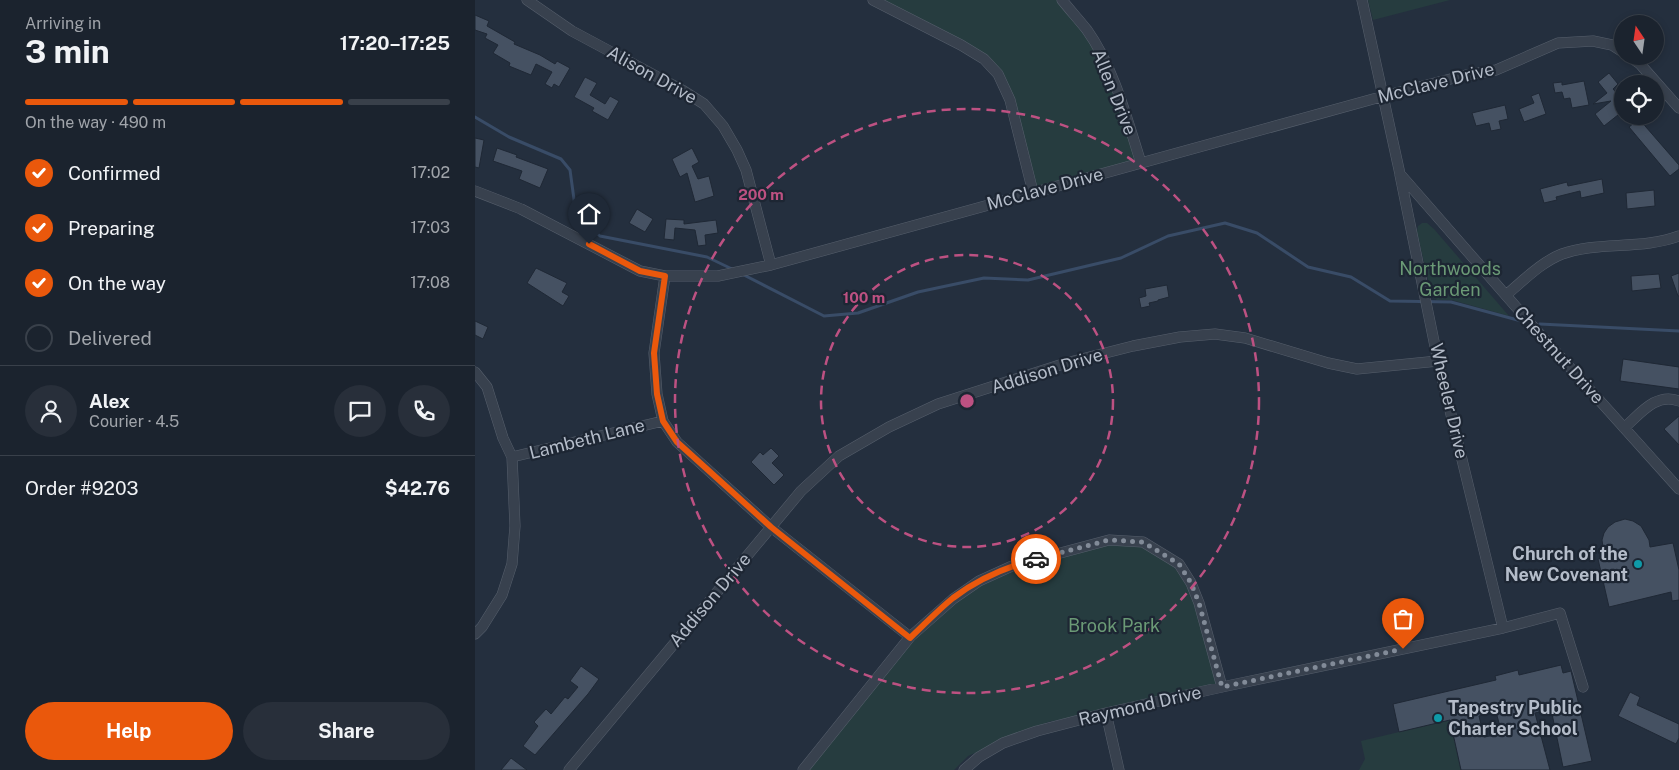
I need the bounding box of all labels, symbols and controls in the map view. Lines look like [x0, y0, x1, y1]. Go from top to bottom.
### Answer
text: Arriving in [25, 14, 101, 33]
north arrow [1614, 15, 1664, 65]
map controls [1614, 15, 1664, 125]
text: 17:20–17:25 [340, 32, 450, 54]
text: 3 min [25, 33, 110, 70]
street label: Alison Drive [604, 41, 701, 108]
street label: Allen Drive [1088, 46, 1141, 138]
street label: McClave Drive [1375, 58, 1496, 107]
button: locate [1614, 75, 1664, 125]
text: On the way · 490 m [25, 113, 166, 132]
icon: check [25, 159, 53, 187]
text: Confirmed [68, 162, 161, 184]
text: 17:02 [411, 163, 450, 182]
street label: McClave Drive [984, 163, 1105, 214]
text: 200 m [738, 186, 784, 203]
pin [568, 193, 610, 244]
icon: home [575, 200, 603, 228]
icon: check [25, 214, 53, 242]
text: Preparing [68, 217, 155, 239]
text: 17:03 [411, 218, 450, 237]
park label: Northwoods Garden [1399, 258, 1501, 300]
icon: check [25, 269, 53, 297]
text: On the way [68, 272, 166, 294]
text: 17:08 [410, 273, 450, 292]
text: 100 m [843, 289, 885, 306]
street label: Chestnut Drive [1510, 302, 1609, 408]
text: Delivered [68, 327, 152, 349]
street label: Wheeler Drive [1426, 341, 1473, 461]
street label: Addison Drive [988, 344, 1105, 397]
button: person [25, 385, 77, 437]
button: chat [334, 385, 386, 437]
button: phone [398, 385, 450, 437]
text: Alex [89, 390, 130, 412]
centre of rings [958, 392, 976, 410]
text: Courier · 4.5 [89, 412, 179, 431]
street label: Lambeth Lane [527, 414, 647, 463]
text: Order #9203 [25, 477, 138, 499]
text: $42.76 [385, 477, 450, 499]
courier [1011, 534, 1061, 584]
place label: Church of the New Covenant [1505, 543, 1628, 585]
icon: car [1022, 545, 1050, 573]
street label: Addison Drive [664, 549, 755, 651]
marker: Church of the New Covenant [1632, 558, 1644, 570]
pin [1382, 598, 1424, 649]
icon: bag [1389, 605, 1417, 633]
park label: Brook Park [1068, 615, 1160, 636]
street label: Raymond Drive [1076, 681, 1203, 730]
place label: Tapestry Public Charter School [1448, 697, 1582, 739]
button: Help [25, 702, 233, 760]
button: Share [243, 702, 450, 760]
marker: Tapestry Public Charter School [1432, 712, 1444, 724]

